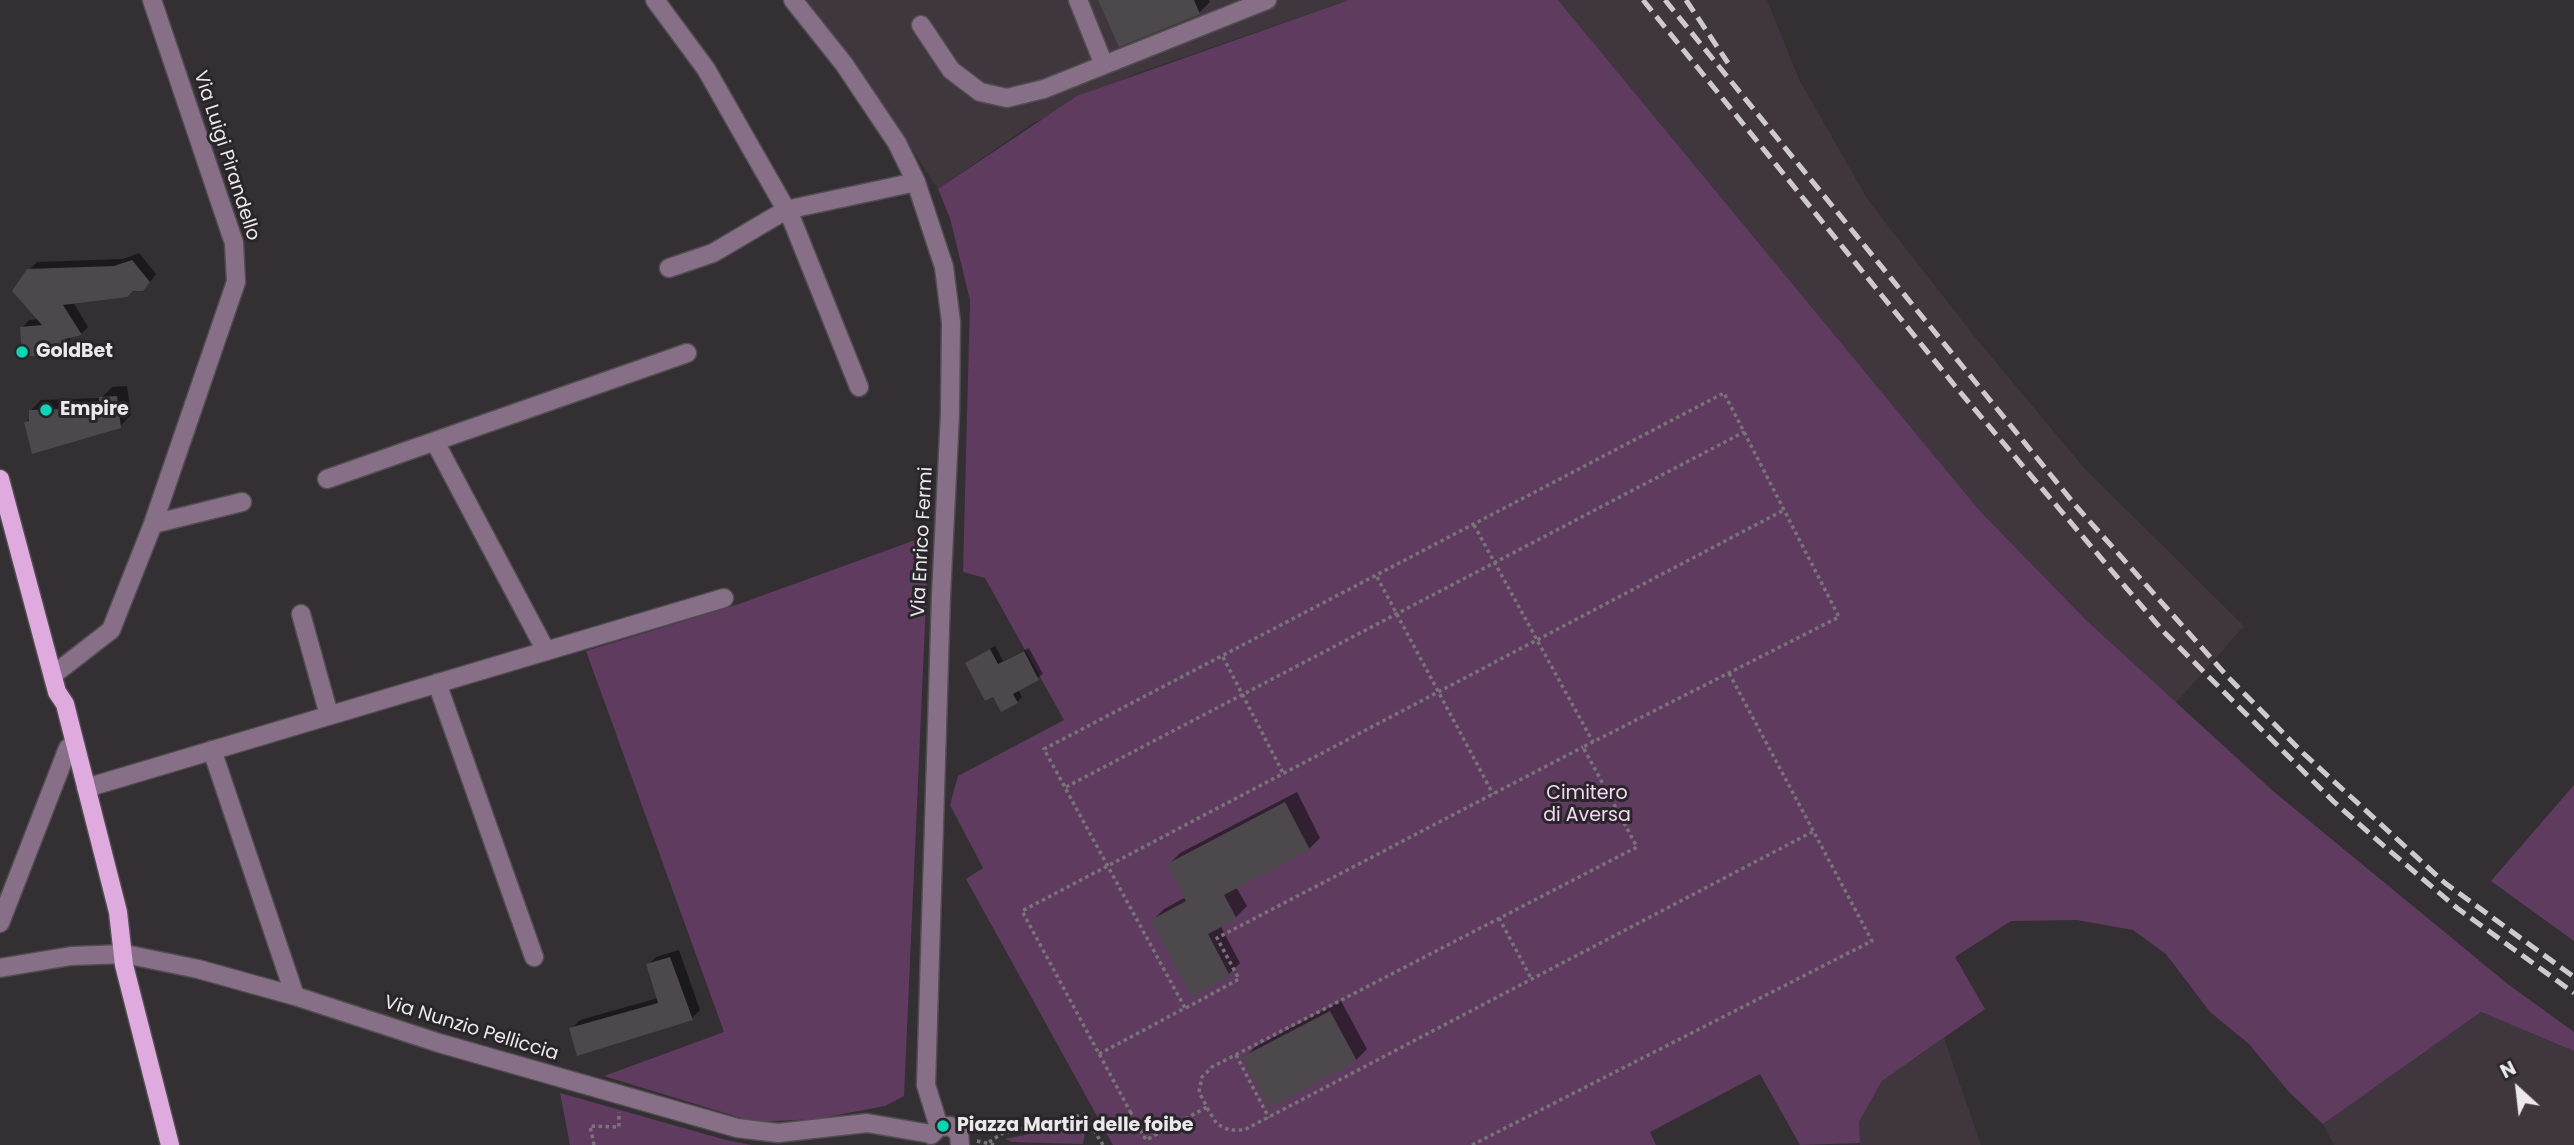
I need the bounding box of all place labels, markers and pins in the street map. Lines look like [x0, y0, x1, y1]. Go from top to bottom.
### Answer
place label: GoldBet [36, 341, 113, 363]
marker: GoldBet [14, 344, 30, 360]
place label: Empire [60, 399, 129, 421]
marker: Empire [38, 402, 54, 418]
place label: Piazza Martiri delle foibe [957, 1115, 1193, 1137]
marker: Piazza Martiri delle foibe [935, 1118, 951, 1134]

